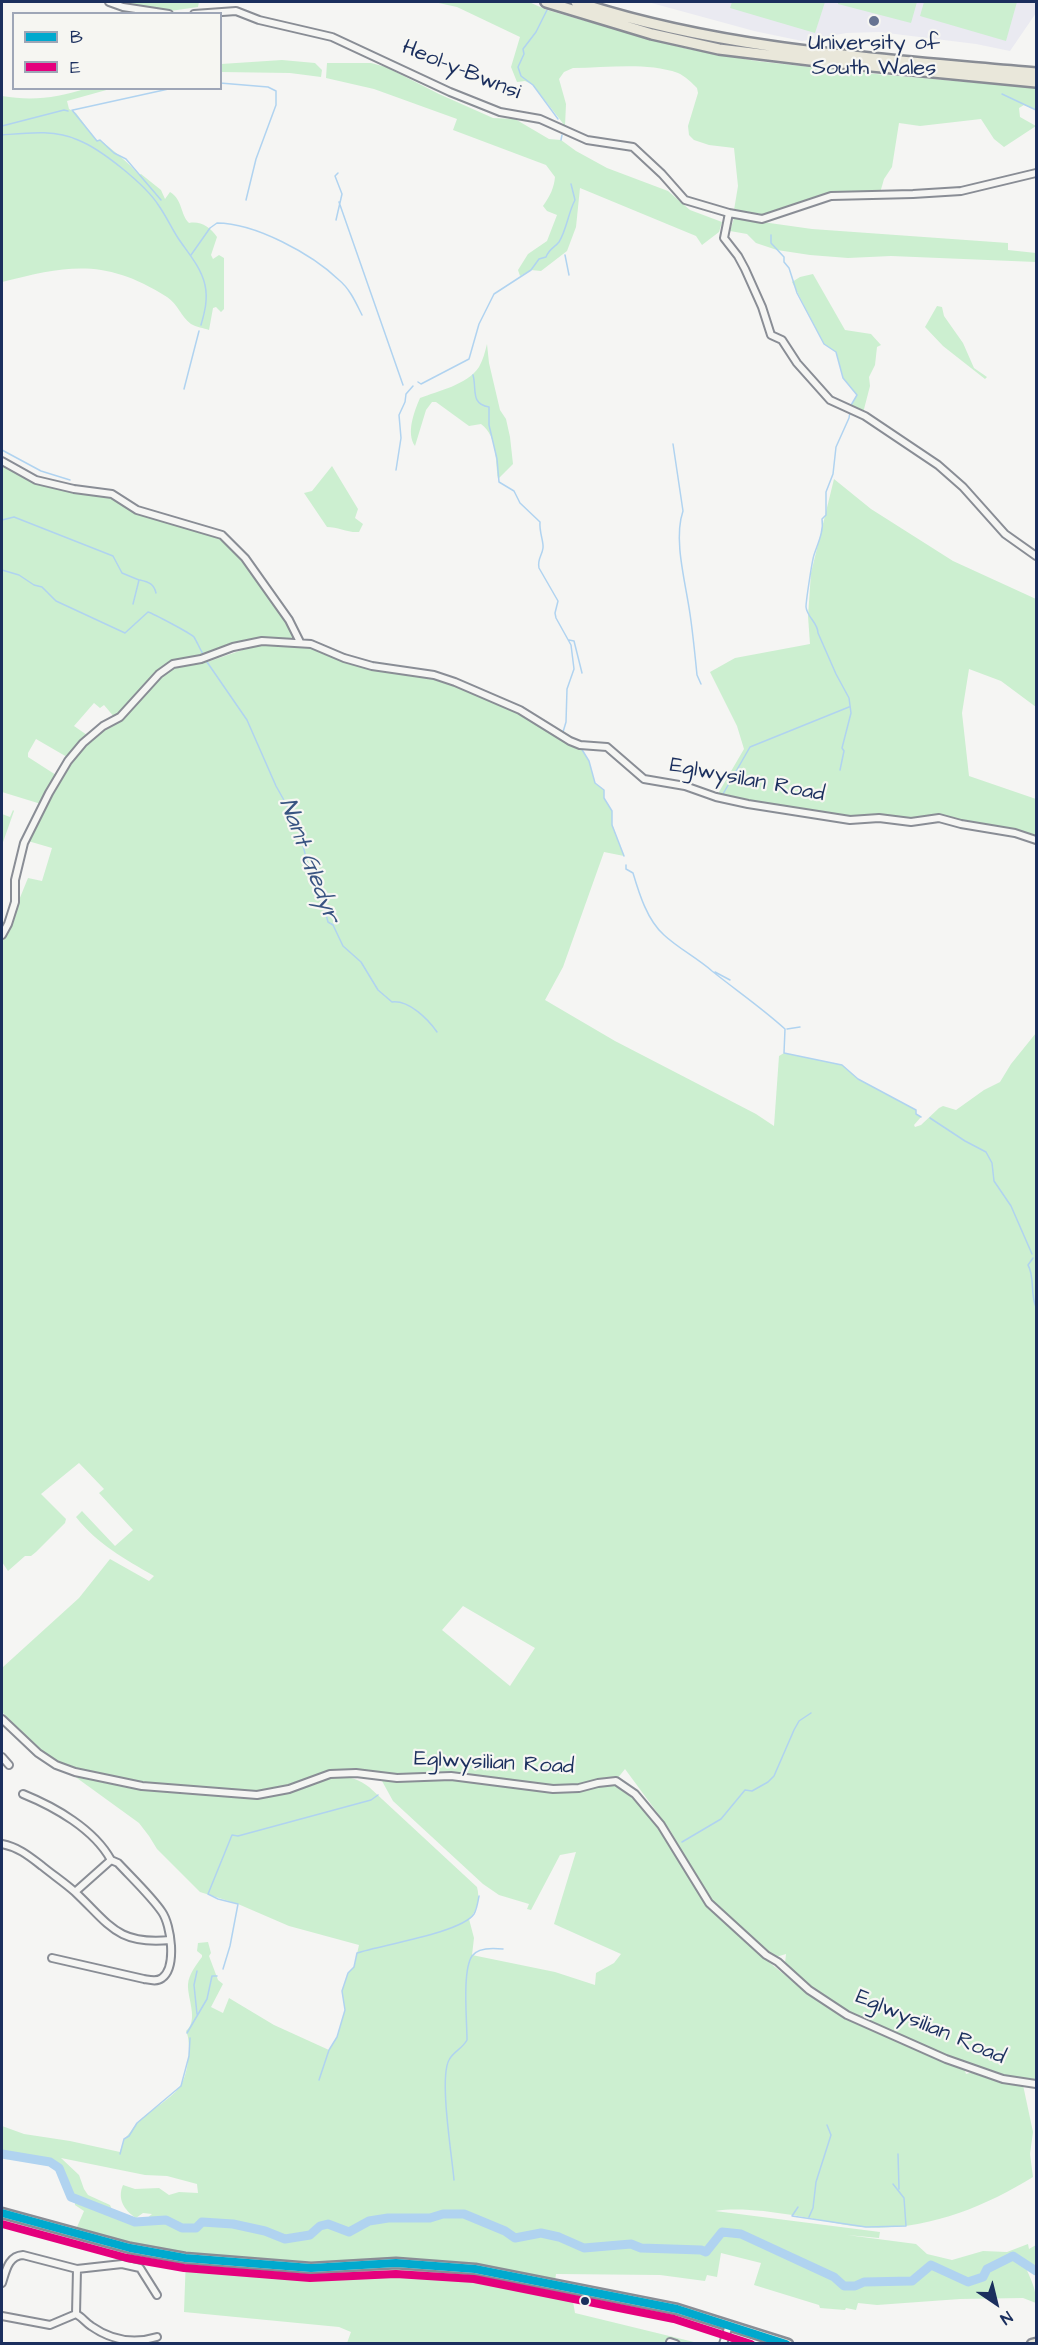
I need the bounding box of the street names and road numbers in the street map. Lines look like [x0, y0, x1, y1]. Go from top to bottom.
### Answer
street label: Heol-y-Bwnsi [398, 35, 524, 107]
street label: Eglwysilan Road [667, 753, 827, 809]
street label: Eglwysilian Road [413, 1747, 575, 1781]
street label: Eglwysilian Road [851, 1985, 1009, 2071]

